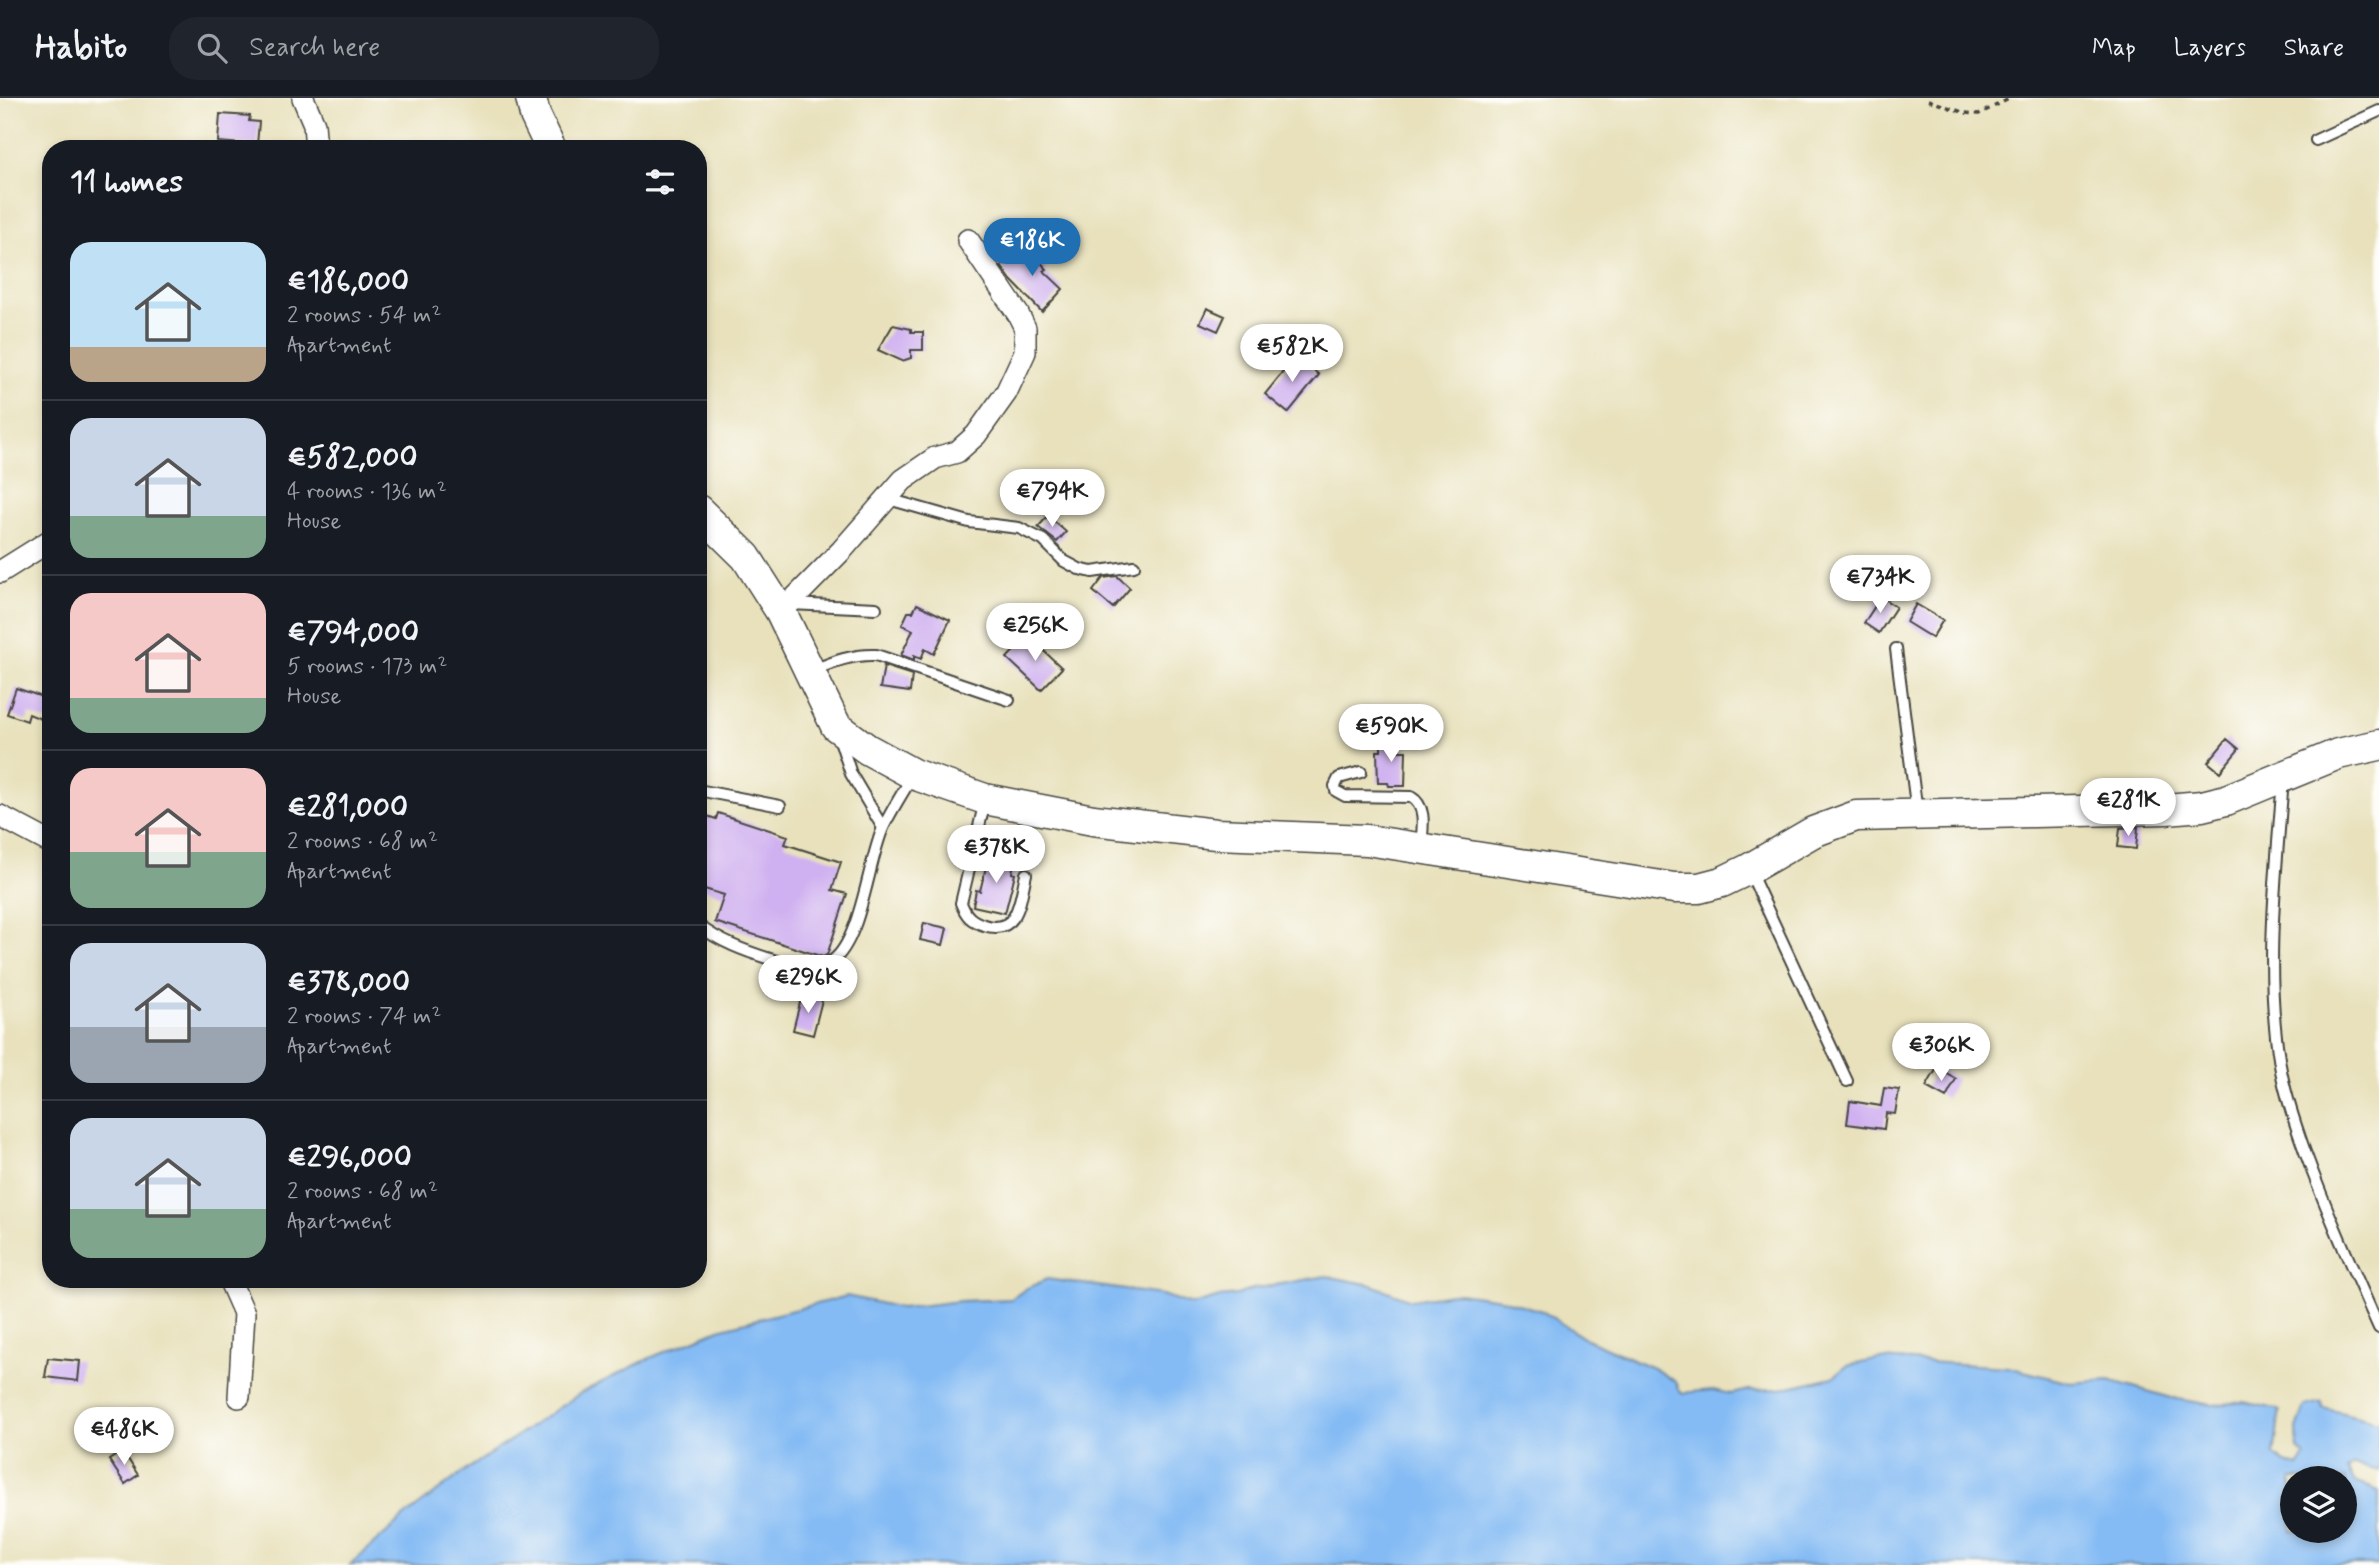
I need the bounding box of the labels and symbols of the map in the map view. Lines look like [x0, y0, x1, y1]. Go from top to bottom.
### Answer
pin: €186K [983, 218, 1081, 278]
pin: €582K [1243, 324, 1341, 384]
pin: €794K [1003, 470, 1101, 529]
pin: €734K [1831, 556, 1929, 615]
pin: €256K [986, 603, 1084, 663]
pin: €590K [1342, 704, 1440, 764]
pin: €281K [2079, 778, 2177, 838]
pin: €378K [947, 826, 1045, 885]
pin: €296K [759, 956, 857, 1015]
pin: €306K [1892, 1024, 1990, 1083]
pin: €486K [75, 1408, 173, 1467]

